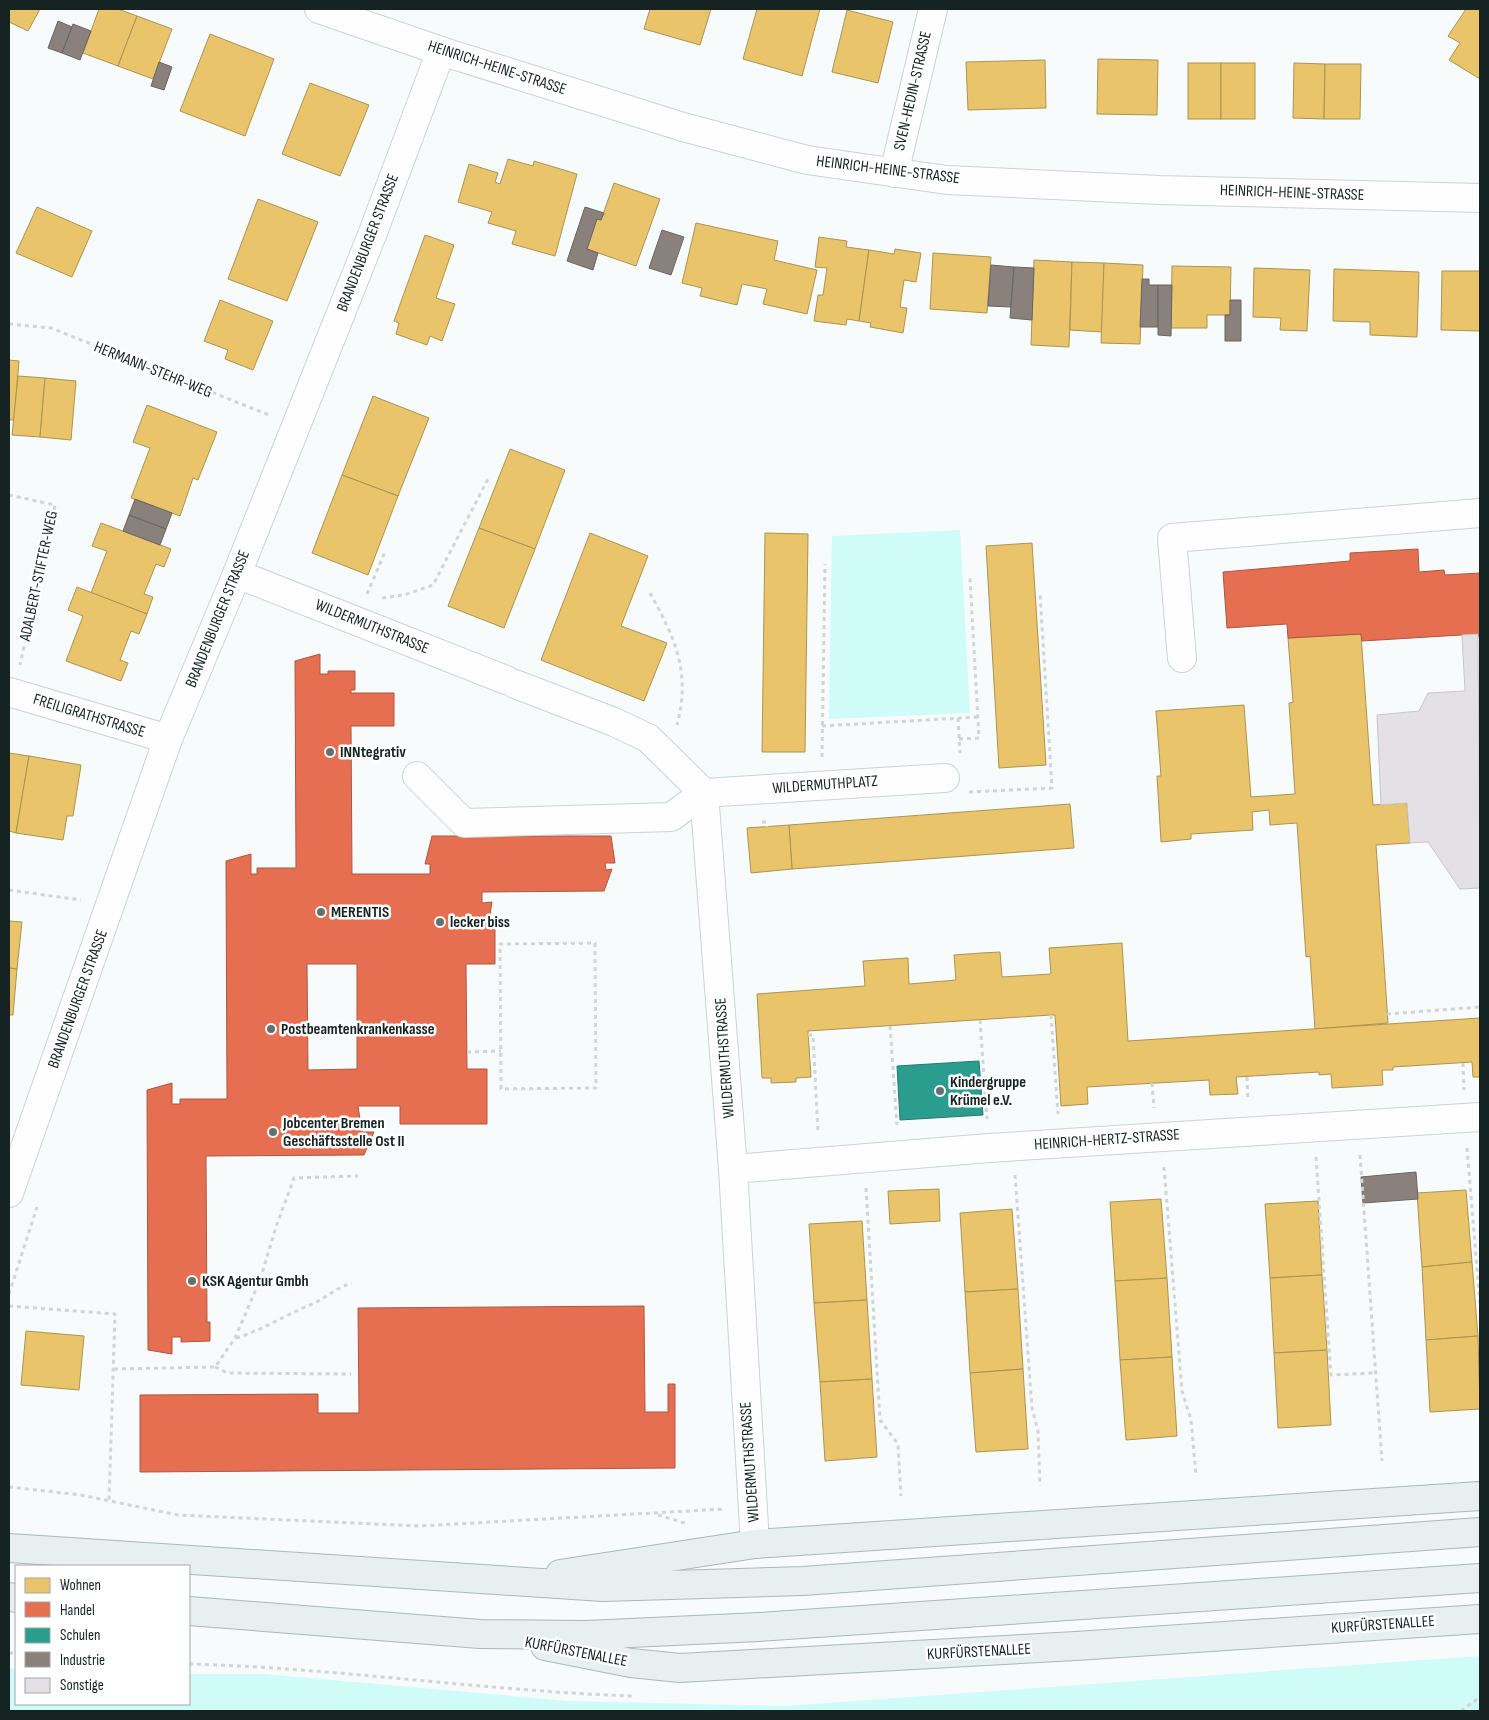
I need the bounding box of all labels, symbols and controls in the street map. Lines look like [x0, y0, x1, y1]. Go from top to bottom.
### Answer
street label: SVEN-HEDIN-STRASSE [890, 30, 936, 152]
street label: HEINRICH-HEINE-STRASSE [425, 37, 569, 99]
street label: HEINRICH-HEINE-STRASSE [815, 152, 961, 188]
street label: BRANDENBURGER STRASSE [333, 171, 403, 315]
street label: HEINRICH-HEINE-STRASSE [1220, 181, 1364, 205]
street label: HERMANN-STEHR-WEG [91, 338, 215, 402]
street label: ADALBERT-STIFTER-WEG [16, 509, 62, 644]
street label: BRANDENBURGER STRASSE [182, 548, 254, 690]
street label: WILDERMUTHSTRASSE [312, 596, 432, 658]
street label: FREILIGRATHSTRASSE [31, 690, 147, 742]
place label: INNtegrativ [340, 743, 406, 762]
marker: INNtegrativ [324, 746, 336, 758]
street label: WILDERMUTHPLATZ [772, 772, 879, 798]
place label: MERENTIS [331, 903, 389, 922]
marker: MERENTIS [315, 906, 327, 918]
place label: lecker biss [450, 913, 510, 932]
marker: lecker biss [434, 916, 446, 928]
street label: BRANDENBURGER STRASSE [44, 927, 112, 1071]
street label: WILDERMUTHSTRASSE [711, 997, 739, 1119]
place label: Postbeamtenkrankenkasse [281, 1020, 435, 1039]
marker: Postbeamtenkrankenkasse [265, 1023, 277, 1035]
place label: Kindergruppe Krümel e.V. [950, 1073, 1026, 1110]
marker: Kindergruppe Krümel e.V. [934, 1085, 946, 1097]
place label: Jobcenter Bremen Geschäftsstelle Ost II [282, 1114, 405, 1151]
street label: HEINRICH-HERTZ-STRASSE [1034, 1125, 1180, 1155]
marker: Jobcenter Bremen Geschäftsstelle Ost II [267, 1126, 279, 1138]
place label: KSK Agentur Gmbh [202, 1272, 309, 1291]
marker: KSK Agentur Gmbh [186, 1275, 198, 1287]
street label: WILDERMUTHSTRASSE [736, 1401, 764, 1523]
legend [15, 1565, 190, 1705]
text: Wohnen [60, 1576, 101, 1595]
text: Handel [60, 1601, 95, 1620]
street label: KURFÜRSTENALLEE [1331, 1612, 1435, 1638]
text: Schulen [60, 1626, 100, 1645]
street label: KURFÜRSTENALLEE [523, 1633, 629, 1671]
street label: KURFÜRSTENALLEE [927, 1640, 1031, 1664]
text: Industrie [60, 1651, 105, 1670]
text: Sonstige [60, 1676, 104, 1695]

